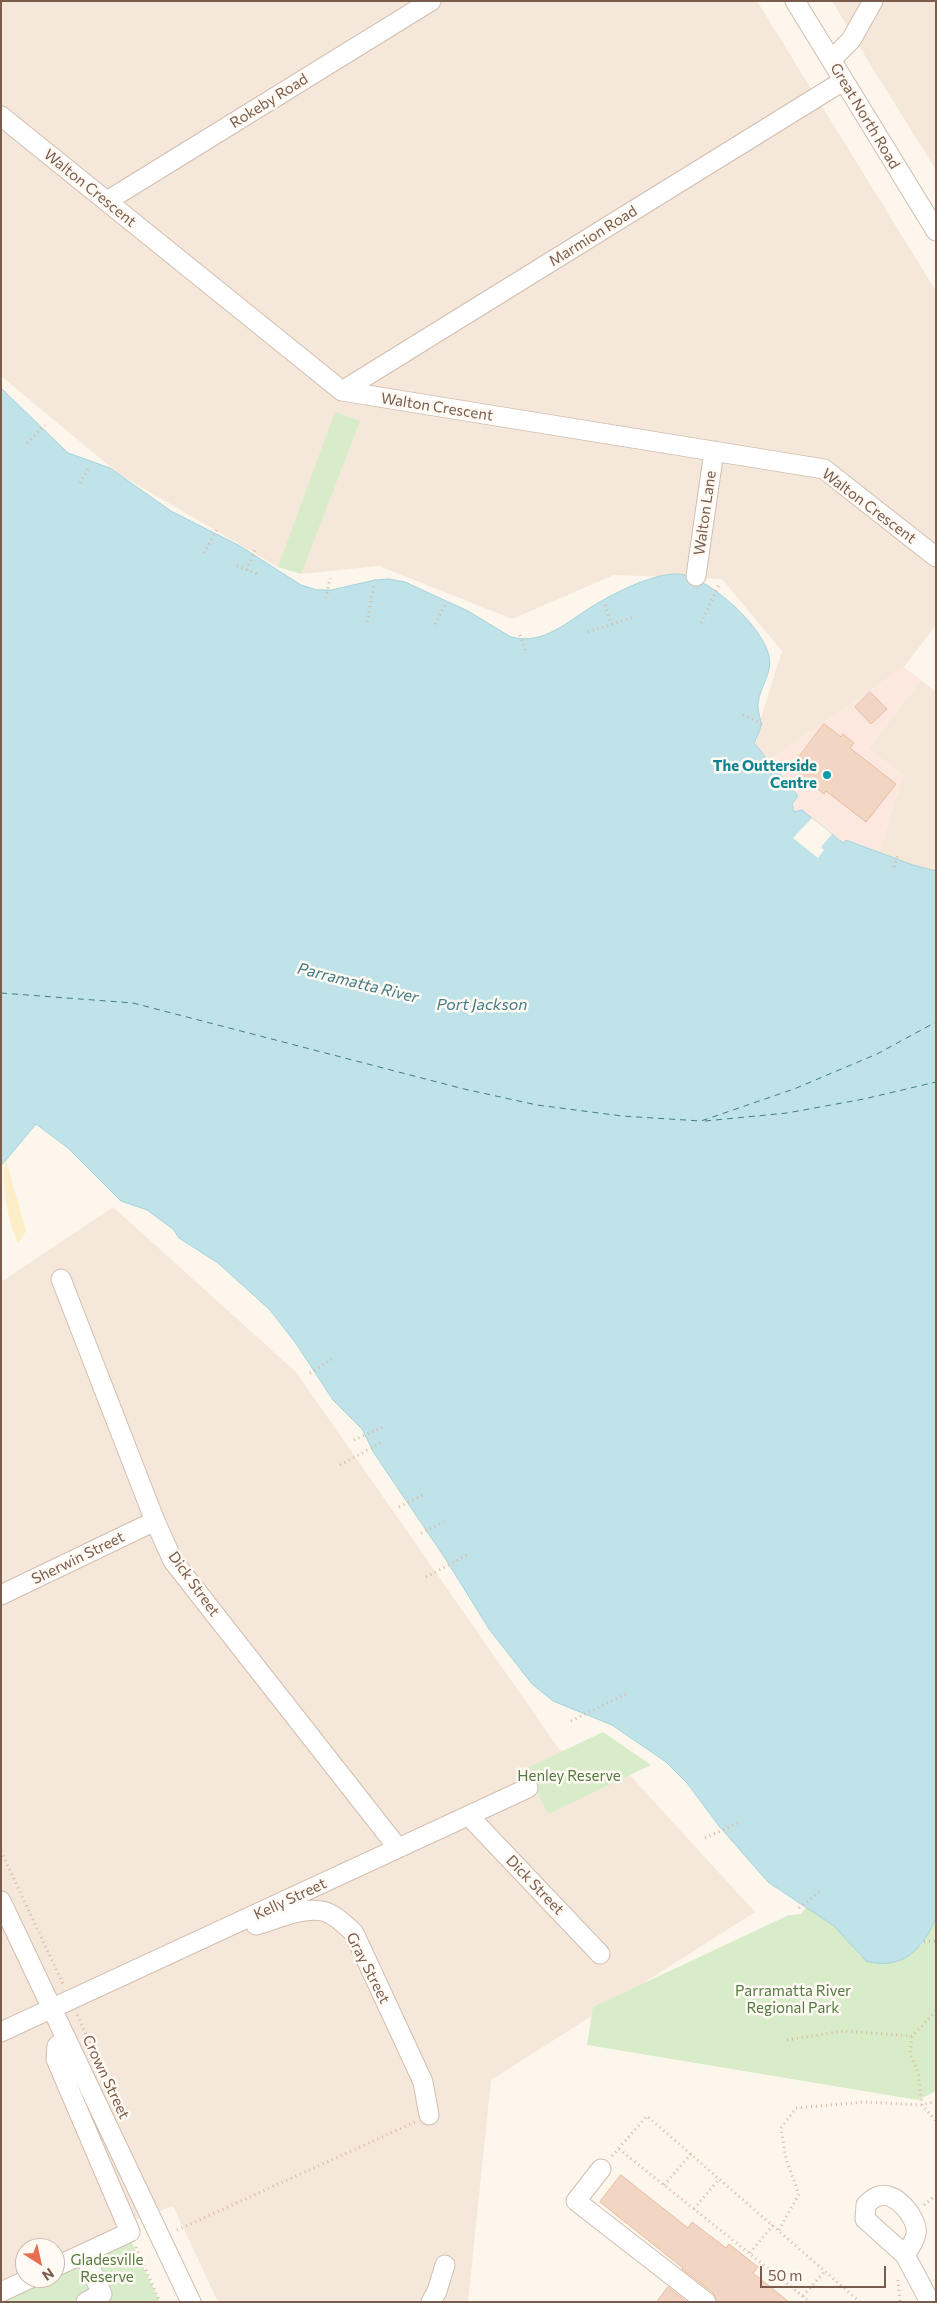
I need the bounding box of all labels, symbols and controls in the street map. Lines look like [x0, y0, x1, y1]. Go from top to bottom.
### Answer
street label: Great North Road [826, 60, 904, 172]
street label: Rokeby Road [227, 70, 311, 132]
street label: Walton Crescent [40, 145, 140, 231]
street label: Marmion Road [546, 202, 640, 270]
street label: Walton Crescent [380, 389, 494, 425]
street label: Walton Crescent [818, 465, 920, 547]
street label: Walton Lane [690, 469, 720, 557]
place label: The Outterside Centre [713, 757, 817, 792]
marker: The Outterside Centre [821, 769, 833, 781]
water label: Parramatta River [296, 959, 420, 1007]
water label: Port Jackson [437, 995, 527, 1015]
street label: Sherwin Street [29, 1528, 127, 1588]
street label: Dick Street [164, 1548, 224, 1620]
park label: Henley Reserve [517, 1767, 621, 1785]
street label: Dick Street [502, 1852, 568, 1918]
street label: Kelly Street [251, 1874, 329, 1924]
street label: Gray Street [342, 1929, 394, 2007]
park label: Parramatta River Regional Park [735, 1982, 851, 2017]
street label: Crown Street [79, 2032, 133, 2122]
north arrow [15, 2238, 65, 2288]
park label: Gladesville Reserve [71, 2251, 143, 2286]
scale bar [762, 2256, 888, 2288]
text: N [39, 2265, 57, 2285]
text: 50 m [768, 2266, 802, 2284]

